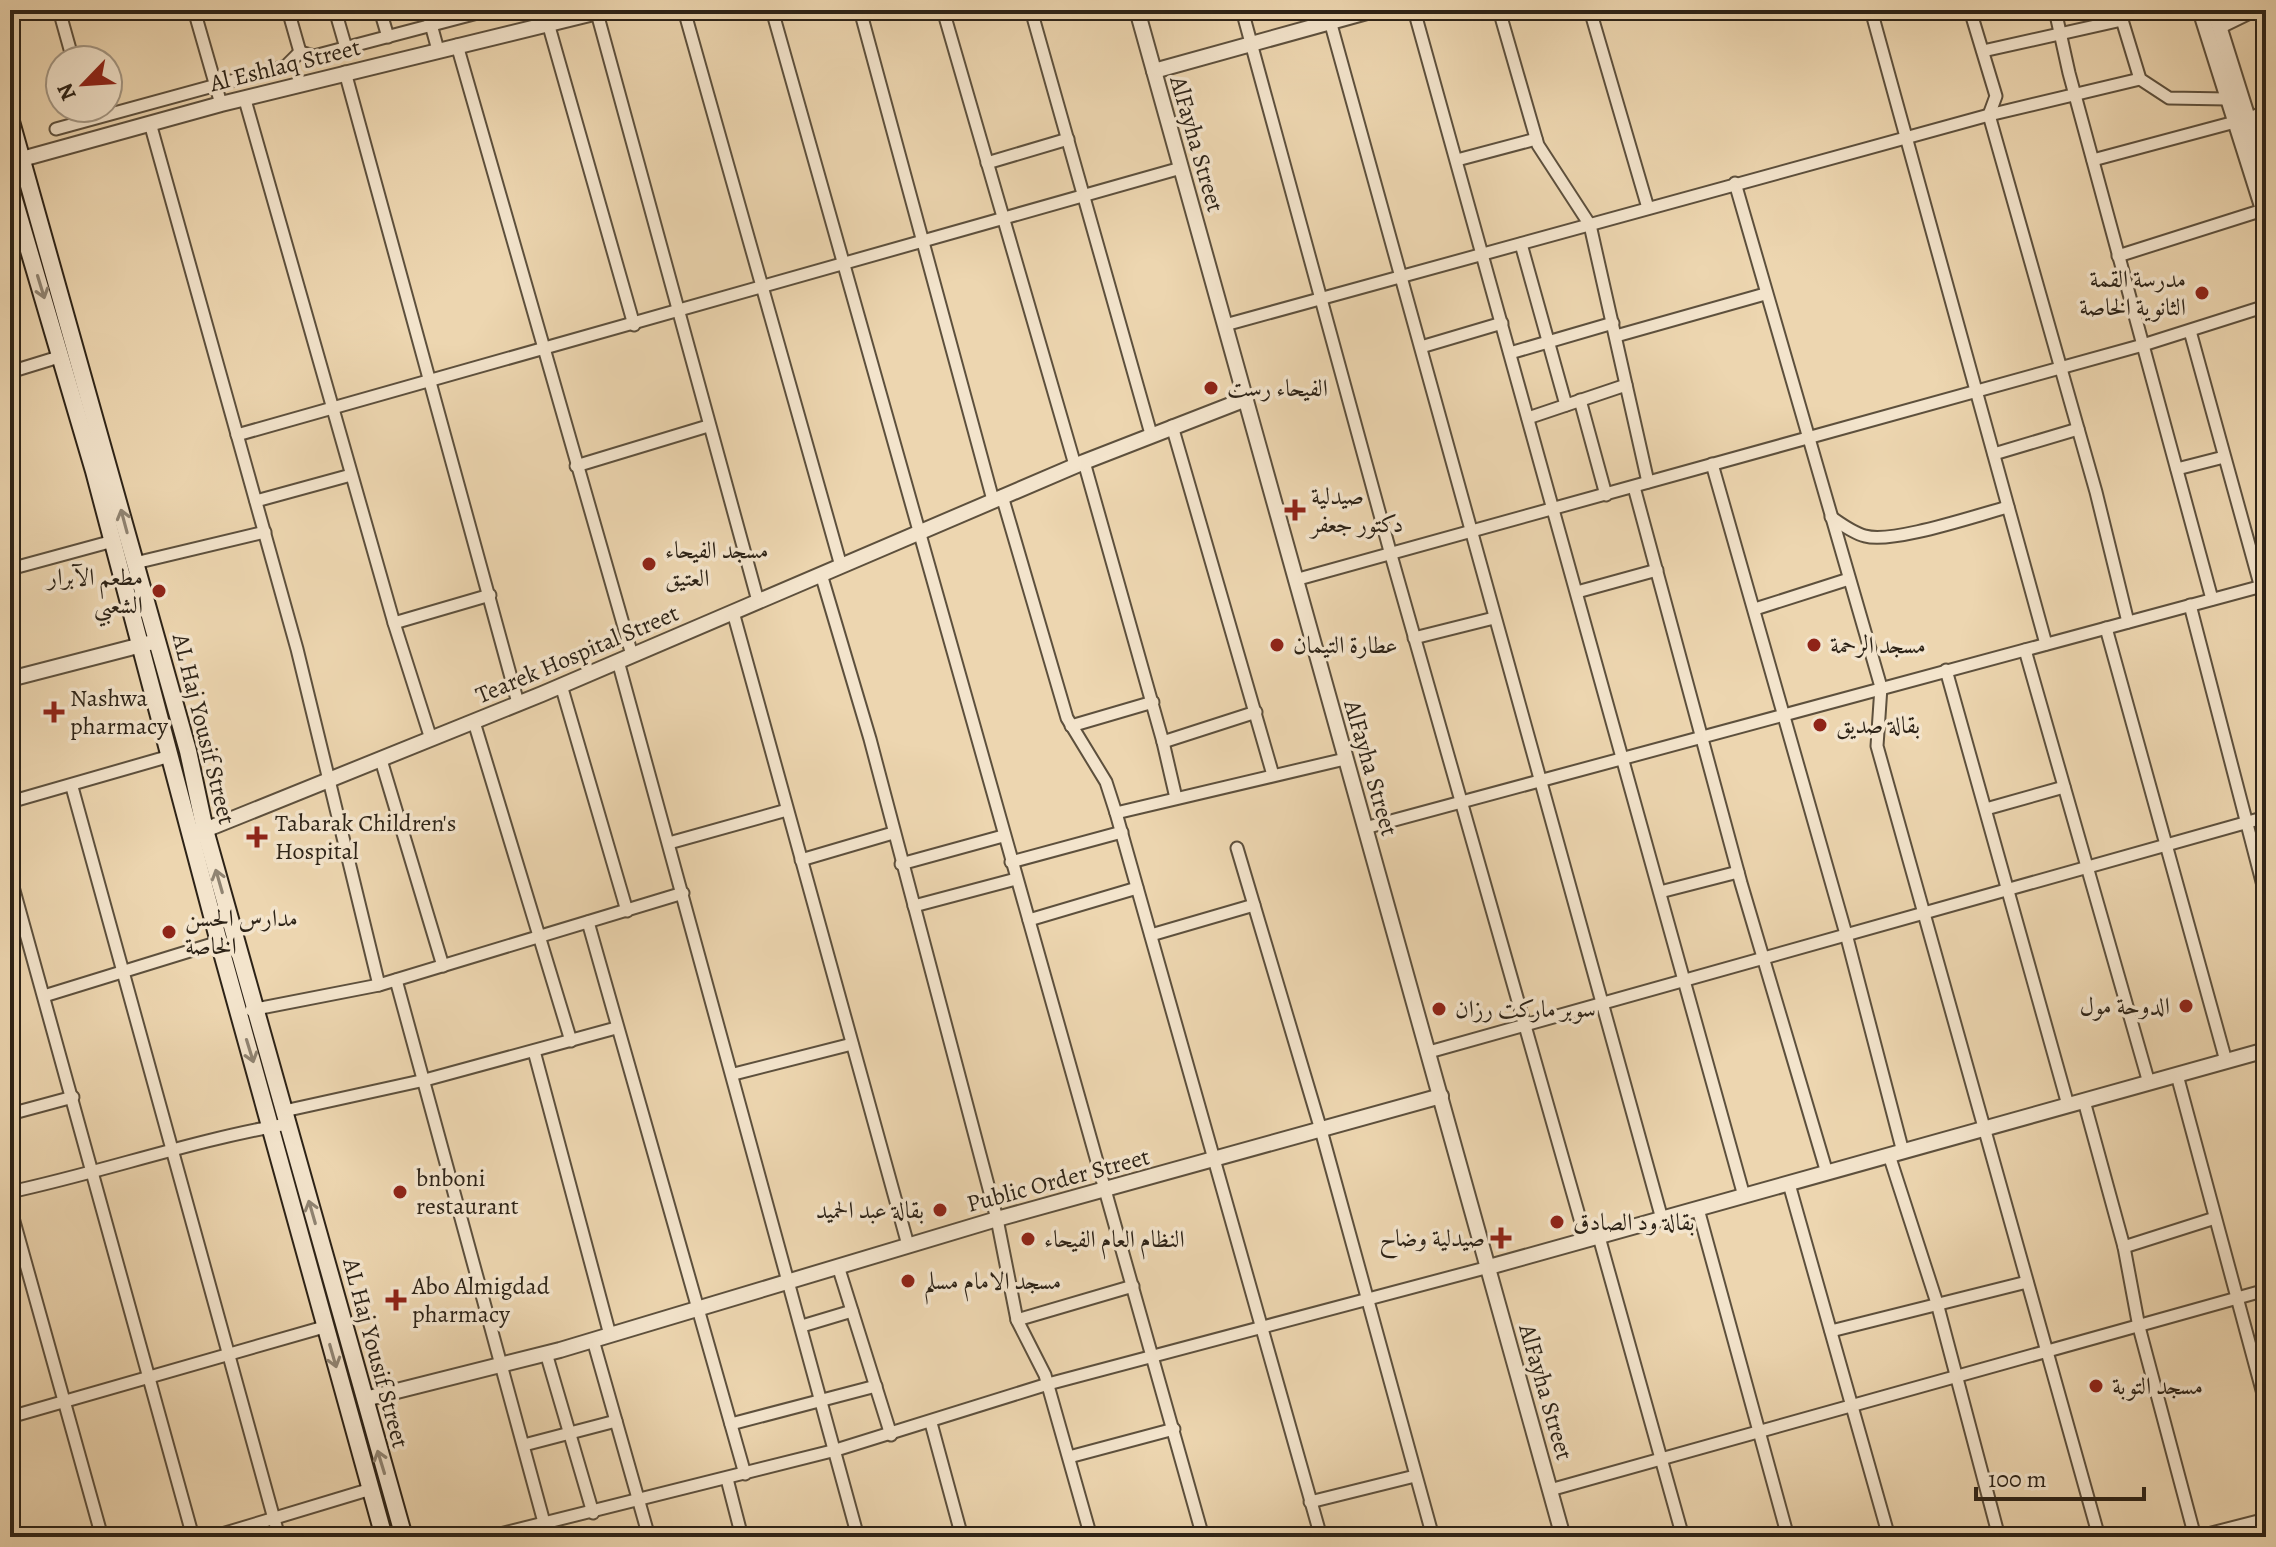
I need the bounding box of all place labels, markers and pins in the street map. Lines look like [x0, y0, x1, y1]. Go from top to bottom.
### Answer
place label: مدرسة القمة الثانوية الخاصة [2079, 263, 2186, 323]
marker: مدرسة القمة الثانوية الخاصة [2193, 284, 2211, 302]
place label: الفيحاء رست [1227, 372, 1328, 404]
marker: الفيحاء رست [1202, 379, 1220, 397]
place label: صيدلية دكتور جعفر [1308, 480, 1403, 540]
marker: صيدلية دكتور جعفر [1286, 501, 1304, 519]
place label: مسجد الفيحاء العتيق [665, 534, 769, 594]
marker: مسجد الفيحاء العتيق [640, 555, 658, 573]
place label: مطعم الآبرار الشعبي [46, 561, 143, 627]
marker: مطعم الآبرار الشعبي [150, 582, 168, 600]
place label: عطارة التيمان [1293, 629, 1398, 661]
place label: مسجد الرحمة [1830, 629, 1926, 661]
marker: عطارة التيمان [1268, 636, 1286, 654]
marker: مسجد الرحمة [1805, 636, 1823, 654]
place label: Nashwa pharmacy [70, 682, 168, 742]
marker: Nashwa pharmacy [45, 703, 63, 721]
place label: بقالة صديق [1836, 709, 1920, 741]
marker: بقالة صديق [1811, 716, 1829, 734]
place label: Tabarak Children's Hospital [275, 807, 456, 867]
marker: Tabarak Children's Hospital [246, 826, 268, 848]
place label: مدارس الحسن الخاصة [185, 902, 298, 962]
marker: مدارس الحسن الخاصة [160, 923, 178, 941]
place label: الدوحة مول [2080, 990, 2170, 1022]
place label: سوبر ماركت رزان [1455, 993, 1596, 1025]
marker: الدوحة مول [2177, 997, 2195, 1015]
marker: سوبر ماركت رزان [1430, 1000, 1448, 1018]
place label: bnboni restaurant [416, 1162, 519, 1222]
marker: bnboni restaurant [391, 1183, 409, 1201]
place label: بقالة عبد الحميد [816, 1194, 924, 1226]
marker: بقالة عبد الحميد [931, 1201, 949, 1219]
place label: بقالة ود الصادق [1573, 1206, 1695, 1238]
marker: بقالة ود الصادق [1548, 1213, 1566, 1231]
place label: صيدلية وضاح [1379, 1222, 1485, 1259]
place label: النظام العام الفيحاء [1044, 1223, 1185, 1260]
marker: صيدلية وضاح [1492, 1229, 1510, 1247]
marker: النظام العام الفيحاء [1019, 1230, 1037, 1248]
place label: مسجد الامام مسلم [924, 1265, 1061, 1305]
place label: Abo Almigdad pharmacy [411, 1270, 550, 1330]
marker: مسجد الامام مسلم [899, 1272, 917, 1290]
marker: Abo Almigdad pharmacy [387, 1291, 405, 1309]
place label: مسجد التوبة [2112, 1370, 2203, 1402]
marker: مسجد التوبة [2087, 1377, 2105, 1395]

